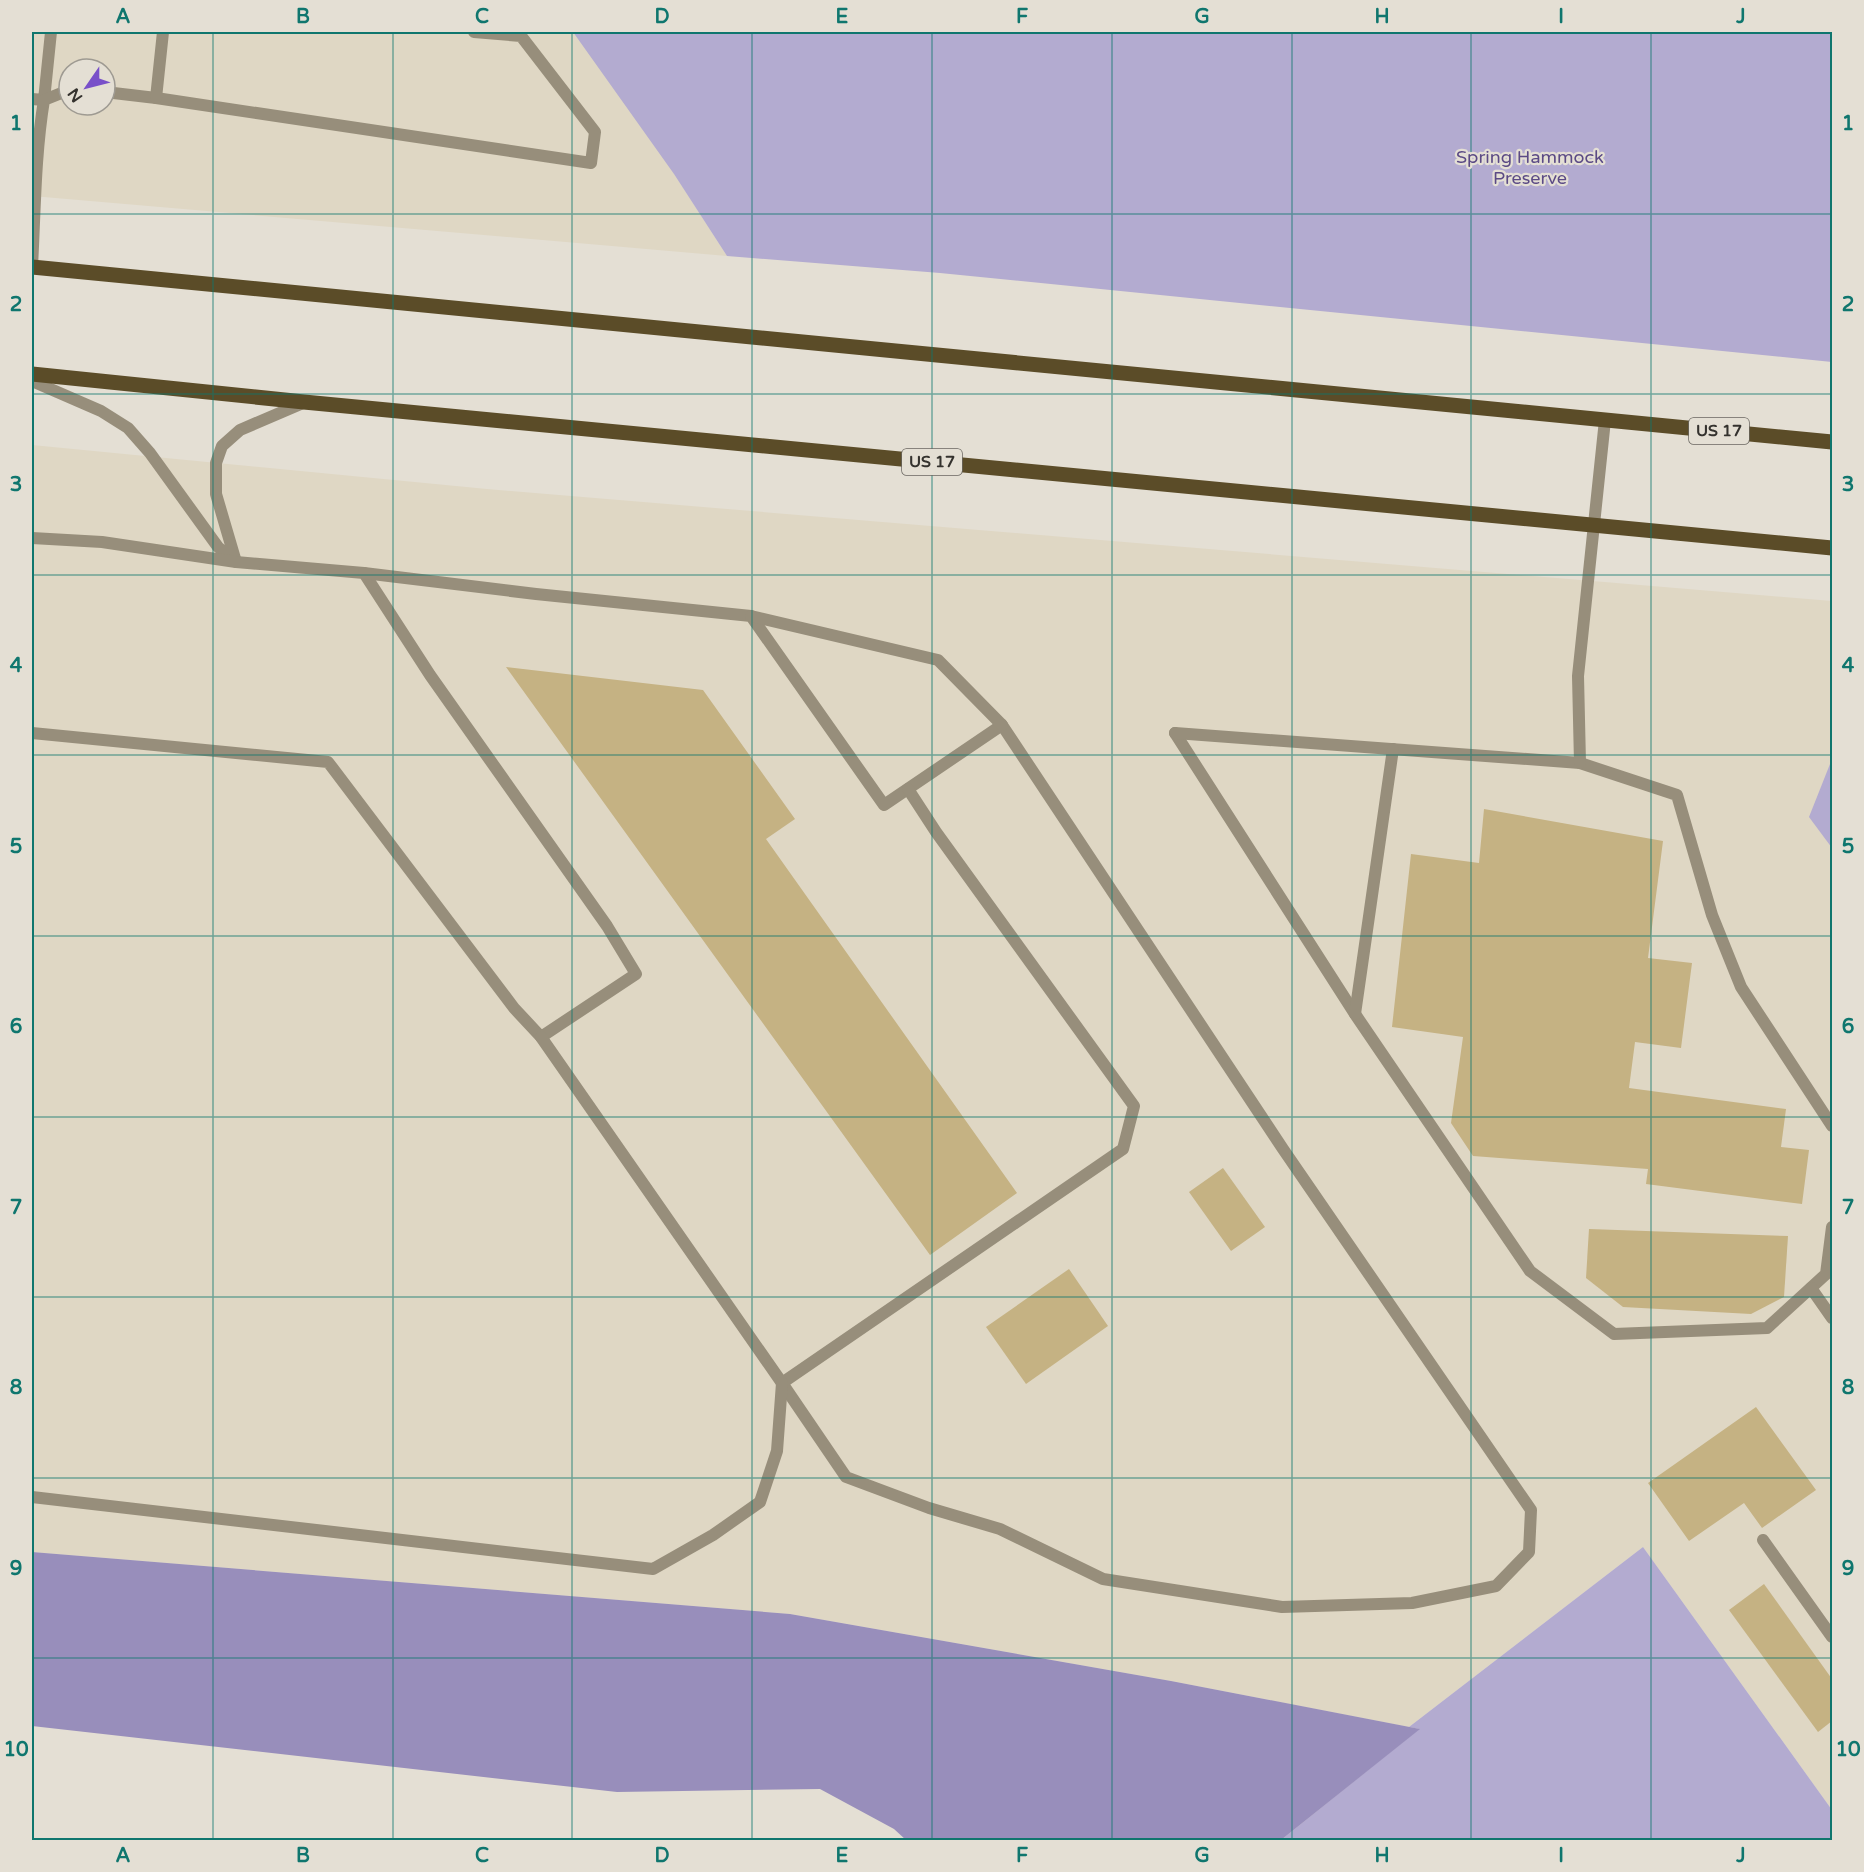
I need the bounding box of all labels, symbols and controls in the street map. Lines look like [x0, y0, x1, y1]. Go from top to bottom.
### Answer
text: A [116, 5, 131, 29]
text: B [296, 5, 310, 29]
text: C [475, 5, 489, 29]
text: D [654, 5, 670, 29]
text: E [836, 5, 849, 29]
text: F [1016, 5, 1028, 29]
text: G [1194, 5, 1210, 29]
text: H [1374, 5, 1390, 29]
text: I [1558, 5, 1564, 29]
text: J [1735, 5, 1746, 29]
north arrow [57, 57, 117, 117]
text: N [64, 84, 87, 106]
text: 1 [10, 112, 22, 136]
text: 1 [1842, 112, 1854, 136]
park label: Spring Hammock Preserve [1456, 146, 1604, 189]
text: 2 [10, 293, 22, 317]
text: 2 [1842, 293, 1854, 317]
road number: US 17 [1689, 418, 1749, 444]
road number: US 17 [902, 449, 962, 475]
text: 3 [10, 473, 22, 497]
text: 3 [1842, 473, 1854, 497]
text: 4 [10, 654, 23, 678]
text: 4 [1842, 654, 1855, 678]
text: 5 [10, 835, 22, 859]
text: 5 [1842, 835, 1854, 859]
text: 6 [10, 1015, 22, 1039]
text: 6 [1842, 1015, 1854, 1039]
text: 7 [10, 1196, 22, 1220]
text: 7 [1842, 1196, 1854, 1220]
text: 8 [10, 1376, 22, 1400]
text: 8 [1842, 1376, 1854, 1400]
text: 9 [10, 1557, 22, 1581]
text: 9 [1842, 1557, 1854, 1581]
text: 10 [3, 1738, 29, 1762]
text: 10 [1835, 1738, 1861, 1762]
text: A [116, 1844, 131, 1868]
text: B [296, 1844, 310, 1868]
text: C [475, 1844, 489, 1868]
text: D [654, 1844, 670, 1868]
text: E [836, 1844, 849, 1868]
text: F [1016, 1844, 1028, 1868]
text: G [1194, 1844, 1210, 1868]
text: H [1374, 1844, 1390, 1868]
text: I [1558, 1844, 1564, 1868]
text: J [1735, 1844, 1746, 1868]

